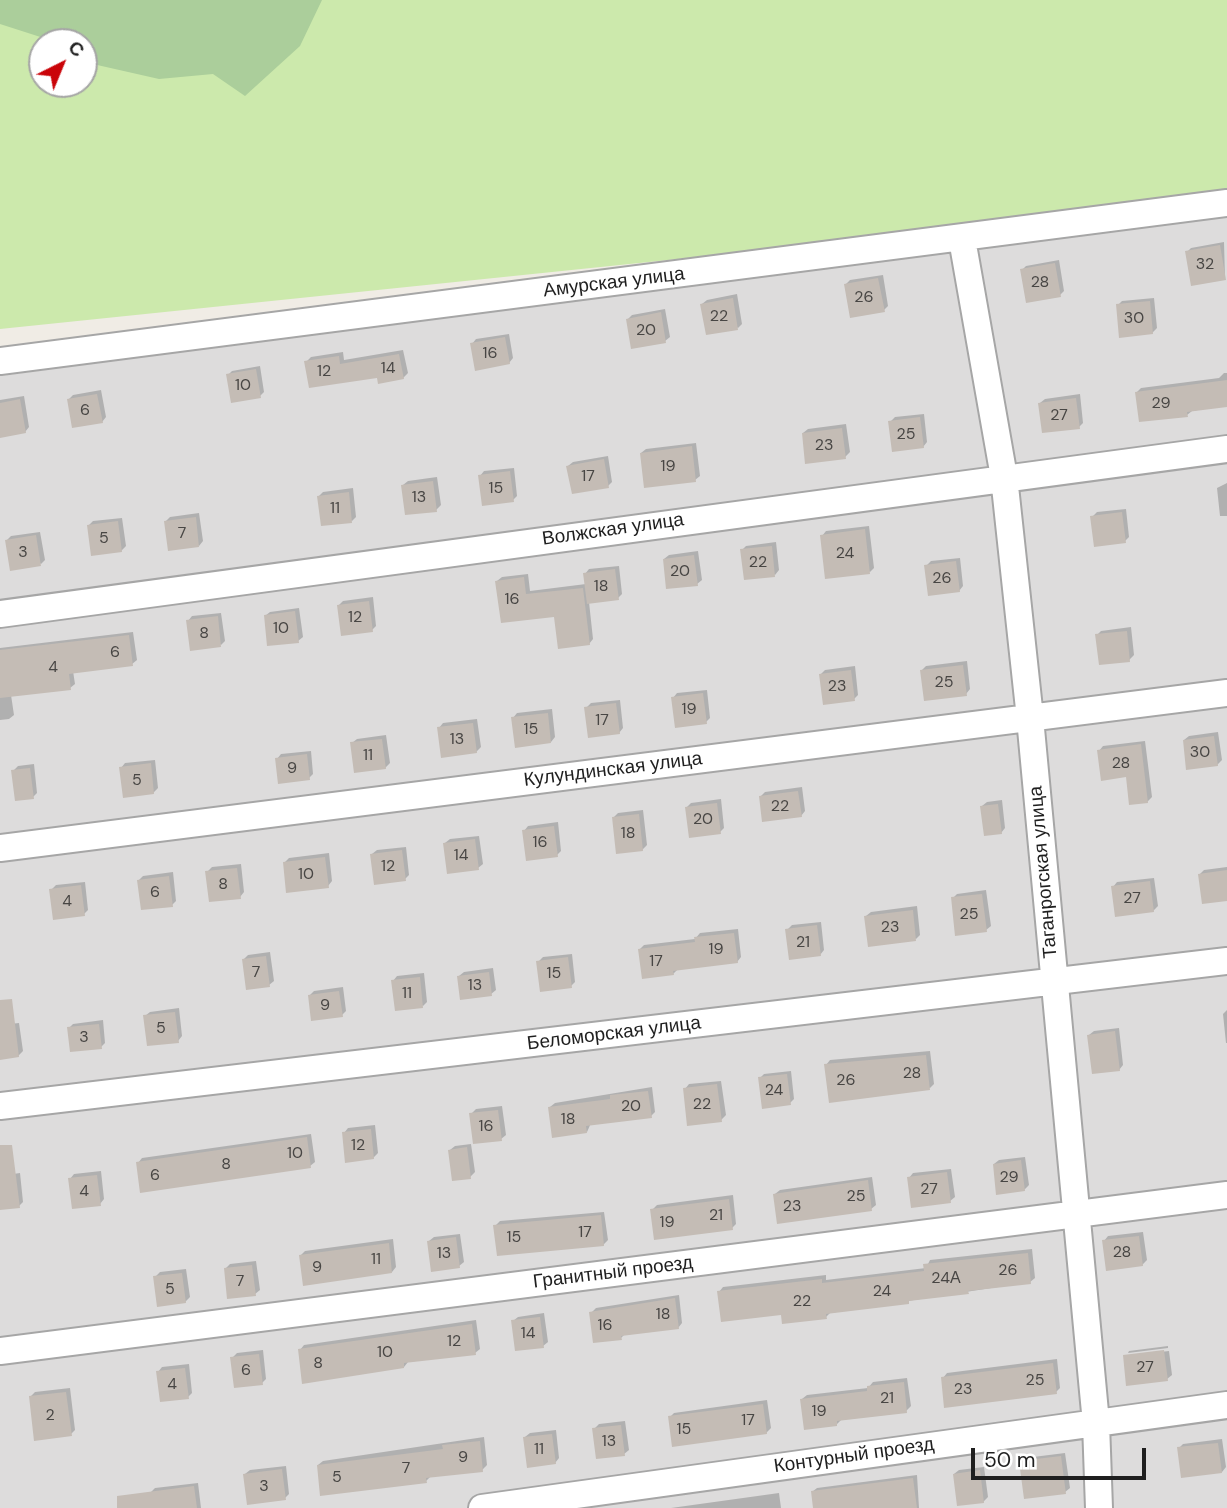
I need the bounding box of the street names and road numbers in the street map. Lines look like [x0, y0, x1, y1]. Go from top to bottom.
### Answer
street label: Амурская улица [542, 263, 686, 303]
street label: Волжская улица [541, 509, 685, 551]
street label: Кулундинская улица [522, 748, 704, 792]
street label: Таганрогская улица [1025, 785, 1063, 959]
street label: Беломорская улица [526, 1012, 702, 1056]
street label: Гранитный проезд [532, 1252, 694, 1294]
street label: Контурный проезд [772, 1433, 936, 1479]

